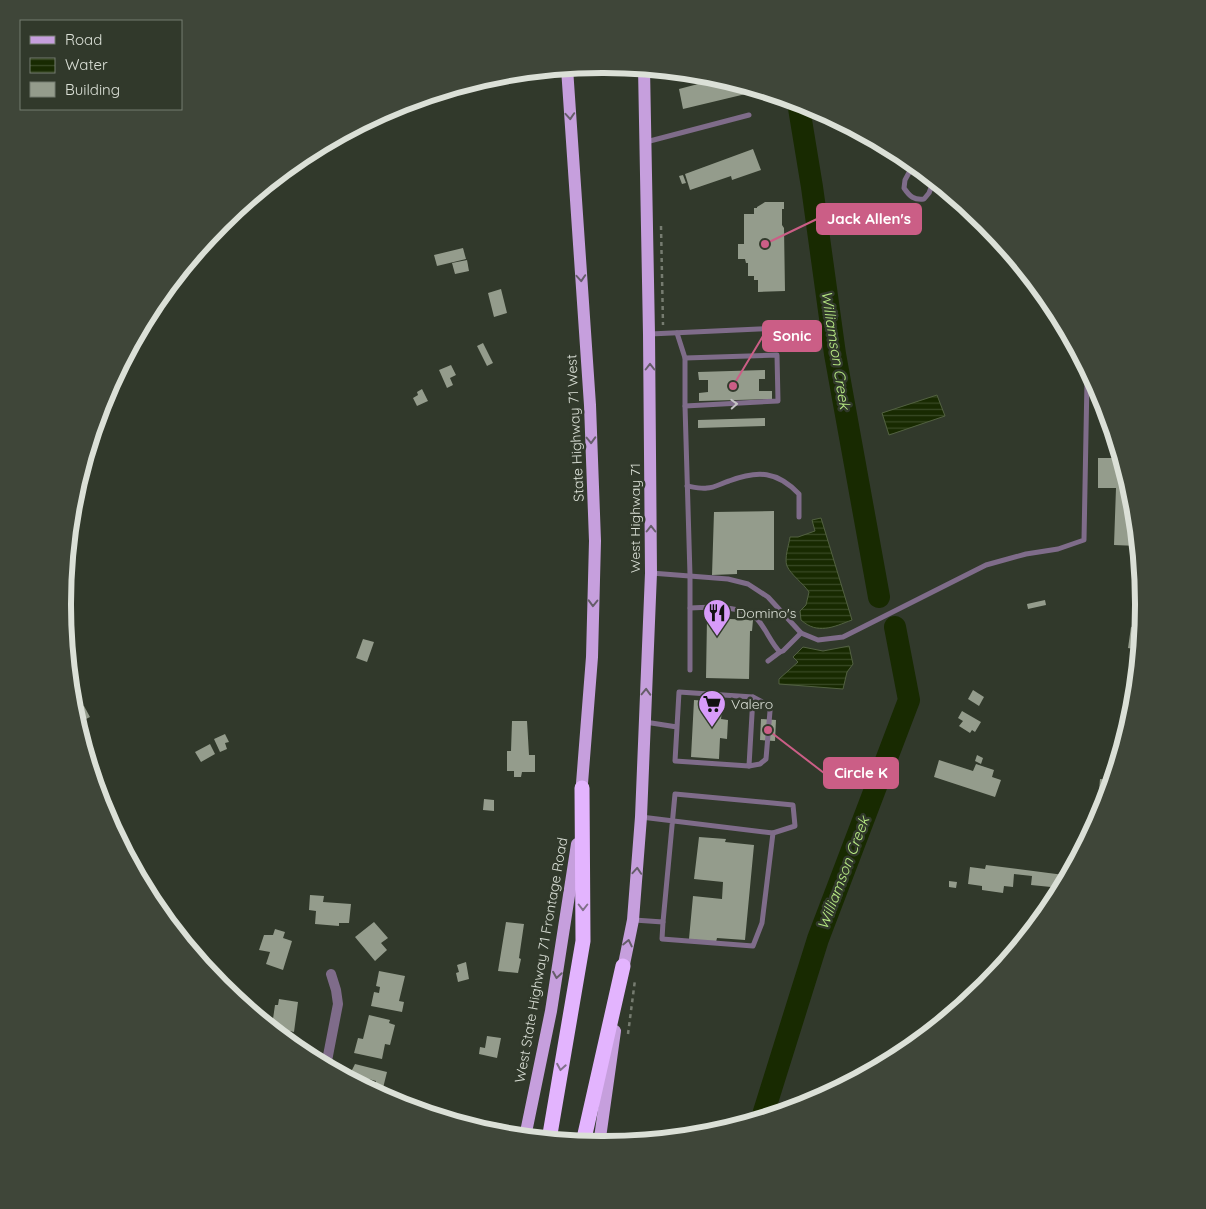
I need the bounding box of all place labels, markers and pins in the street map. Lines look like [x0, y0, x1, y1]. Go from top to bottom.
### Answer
callout: Jack Allen's [817, 204, 921, 234]
callout: Sonic [763, 321, 821, 351]
restaurant icon: Domino's [702, 598, 732, 637]
place label: Domino's [736, 604, 796, 622]
supermarket icon: Valero [697, 689, 727, 728]
place label: Valero [731, 695, 773, 713]
callout: Circle K [824, 758, 898, 788]

